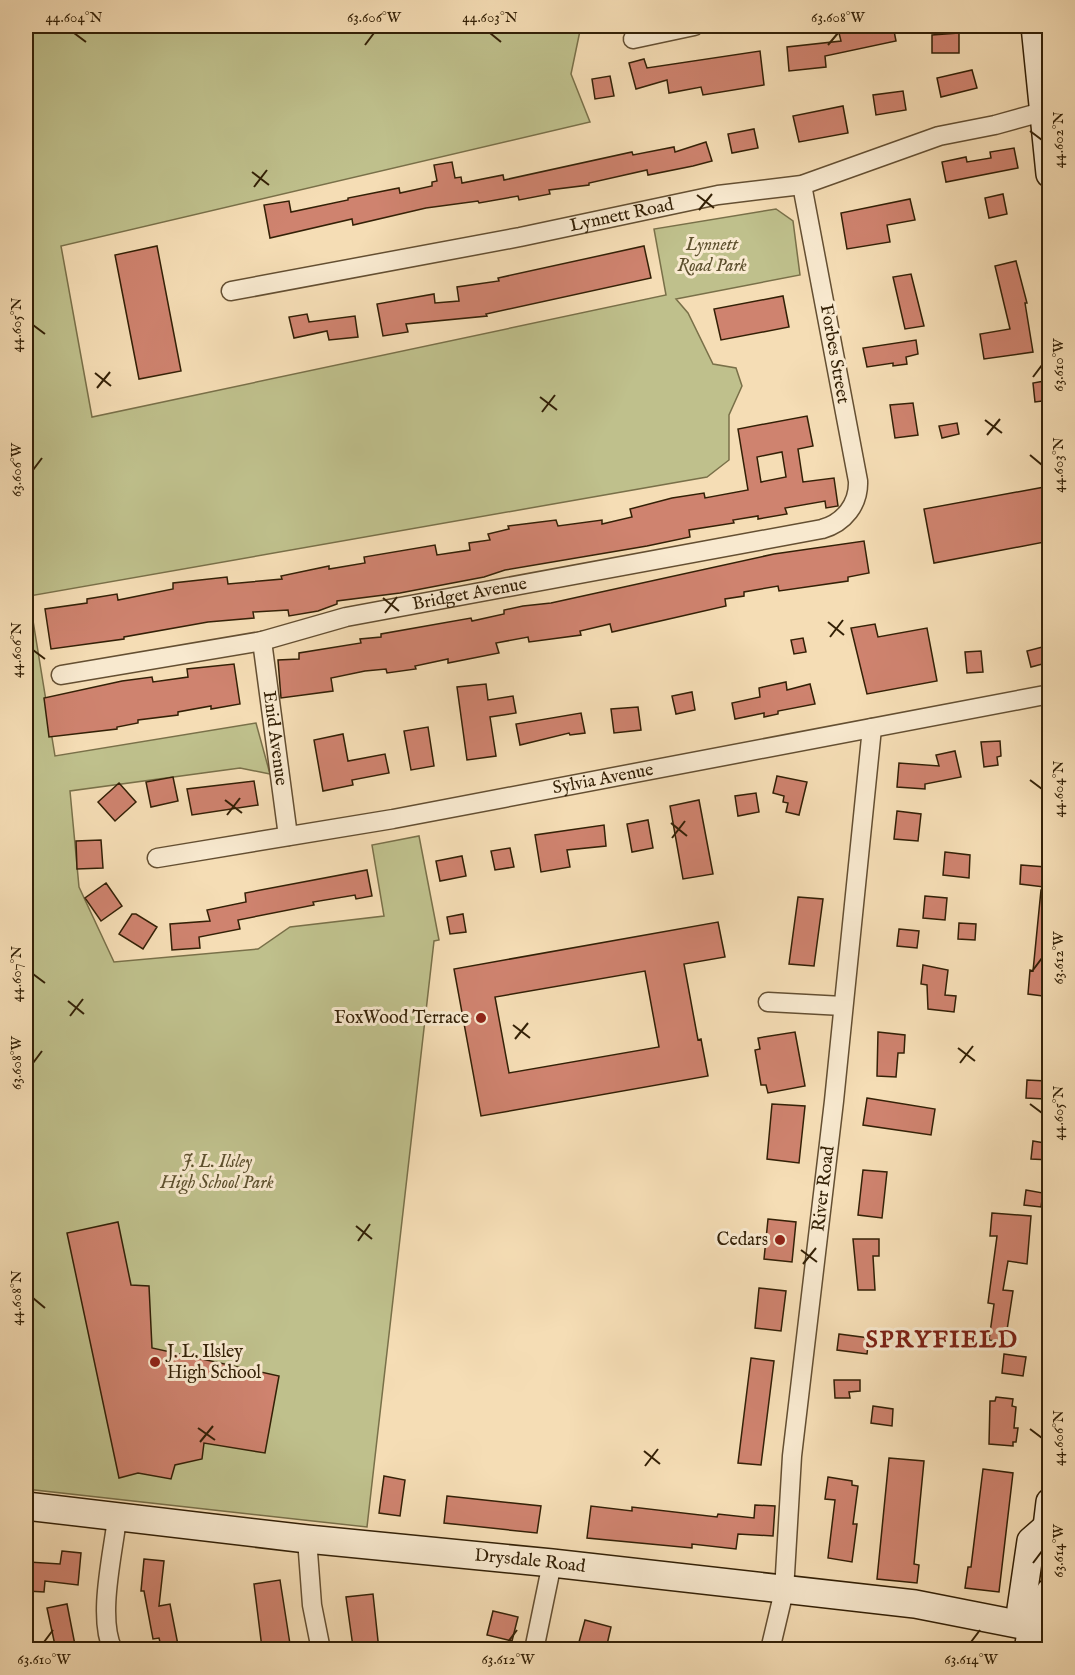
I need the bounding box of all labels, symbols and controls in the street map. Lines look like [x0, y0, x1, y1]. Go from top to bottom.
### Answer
text: 44.604°N [45, 8, 103, 27]
text: 63.606°W [347, 8, 402, 27]
text: 44.603°N [462, 8, 518, 27]
text: 63.608°W [811, 8, 866, 27]
text: 44.602°N [1049, 112, 1068, 168]
street label: Lynnett Road [568, 193, 676, 238]
park label: Lynnett Road Park [677, 234, 747, 278]
text: 44.605°N [7, 297, 26, 353]
street label: Forbes Street [814, 303, 854, 405]
text: 63.610°W [1049, 338, 1068, 392]
text: 44.603°N [1049, 437, 1068, 493]
text: 63.606°W [7, 442, 26, 497]
street label: Bridget Avenue [411, 572, 529, 616]
text: 44.606°N [7, 622, 26, 678]
street label: Enid Avenue [257, 689, 293, 787]
street label: Sylvia Avenue [551, 758, 655, 800]
text: 44.604°N [1049, 760, 1068, 818]
text: 63.612°W [1049, 931, 1068, 985]
text: 44.607°N [7, 946, 26, 1002]
place label: FoxWood Terrace [334, 1007, 469, 1030]
marker: FoxWood Terrace [474, 1011, 488, 1025]
text: 63.608°W [7, 1035, 26, 1090]
text: 44.605°N [1049, 1085, 1068, 1141]
street label: River Road [807, 1144, 840, 1233]
park label: J. L. Ilsley High School Park [159, 1151, 274, 1195]
place label: Cedars [717, 1229, 768, 1252]
marker: Cedars [773, 1233, 787, 1247]
text: 44.608°N [7, 1270, 26, 1326]
district label: SPRYFIELD [866, 1325, 1018, 1356]
place label: J. L. Ilsley High School [165, 1341, 261, 1385]
marker: J. L. Ilsley High School [148, 1355, 162, 1369]
text: 44.606°N [1049, 1410, 1068, 1466]
text: 63.614°W [1049, 1524, 1068, 1578]
street label: Drysdale Road [473, 1544, 587, 1578]
text: 63.610°W [17, 1650, 71, 1669]
text: 63.612°W [481, 1650, 535, 1669]
text: 63.614°W [944, 1650, 998, 1669]

